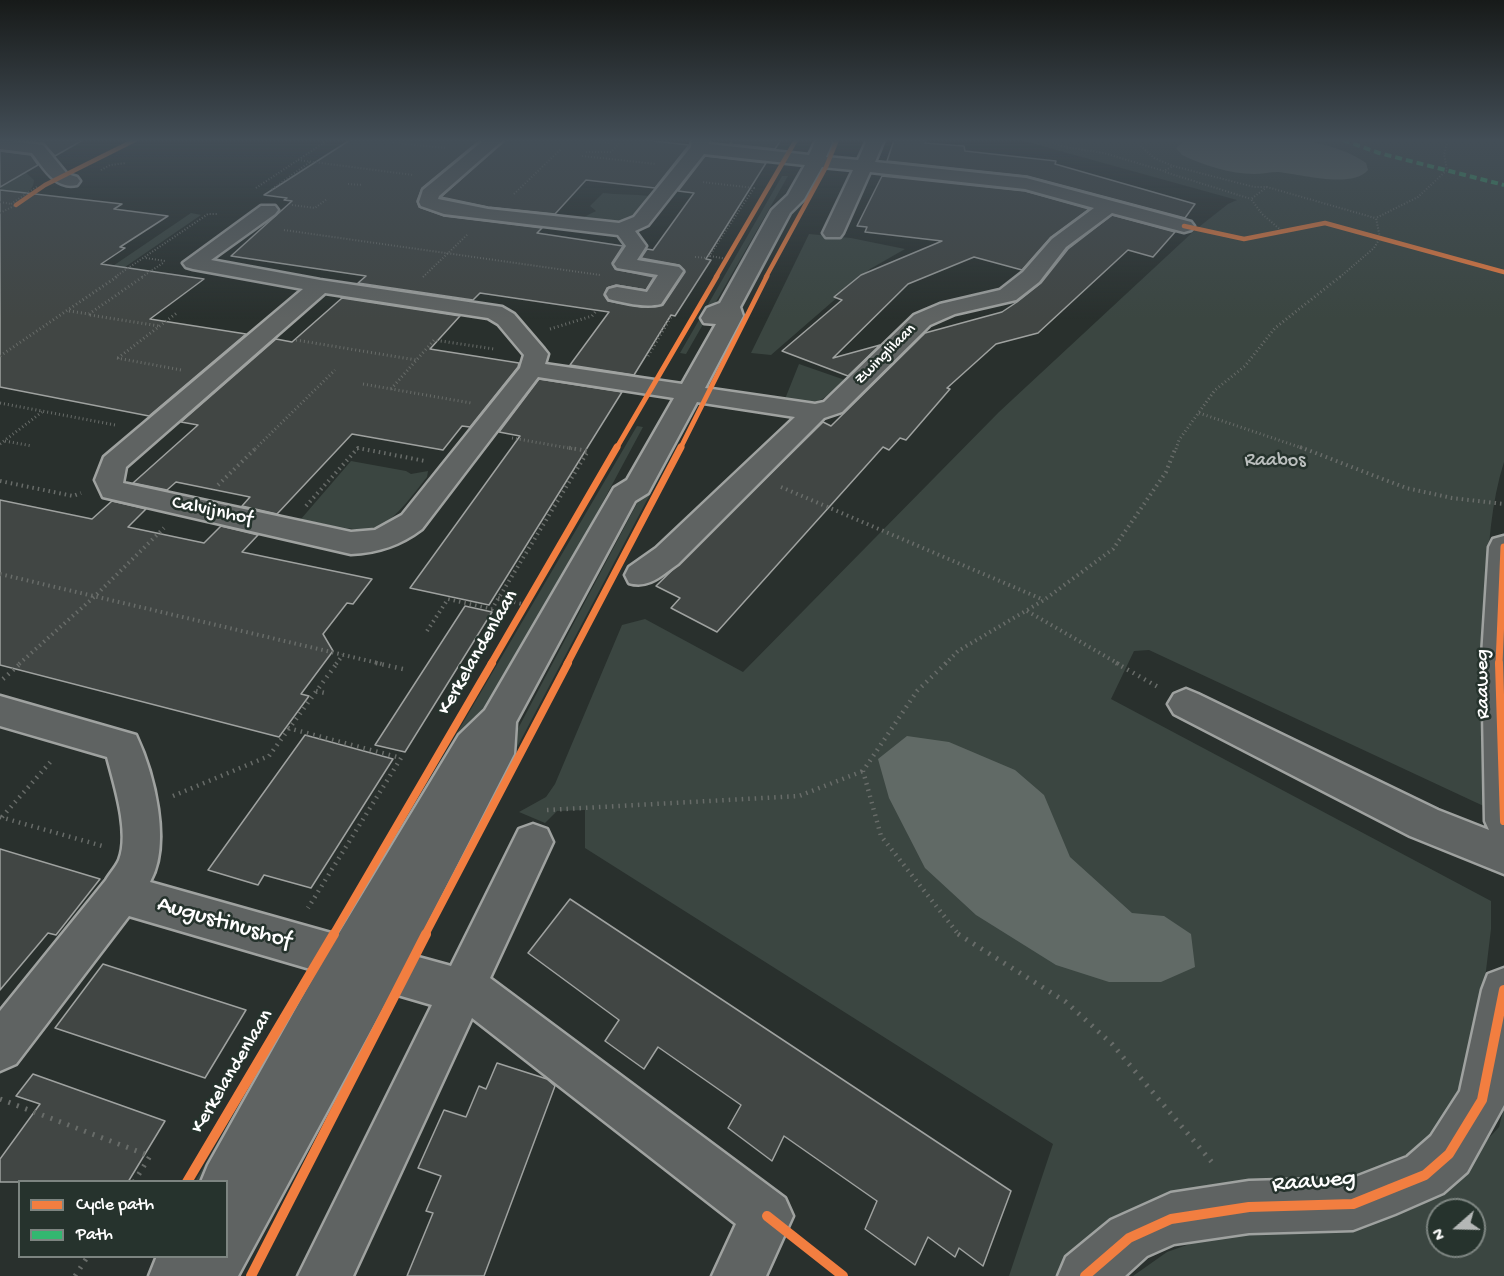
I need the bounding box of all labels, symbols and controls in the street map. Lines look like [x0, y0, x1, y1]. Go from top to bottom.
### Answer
street label: Zwinglilaan [851, 320, 921, 390]
park label: Raabos [1245, 450, 1305, 474]
street label: Calvijnhof [169, 492, 255, 532]
street label: Kerkelandenlaan [434, 586, 524, 720]
street label: Raaweg [1471, 649, 1497, 719]
street label: Augustinushof [154, 891, 294, 957]
street label: Kerkelandenlaan [187, 1006, 279, 1138]
street label: Raaweg [1271, 1165, 1357, 1201]
legend [18, 1180, 228, 1258]
text: Cycle path [76, 1195, 154, 1216]
north arrow [1426, 1198, 1486, 1258]
text: Path [76, 1225, 113, 1246]
text: N [1430, 1225, 1451, 1242]

